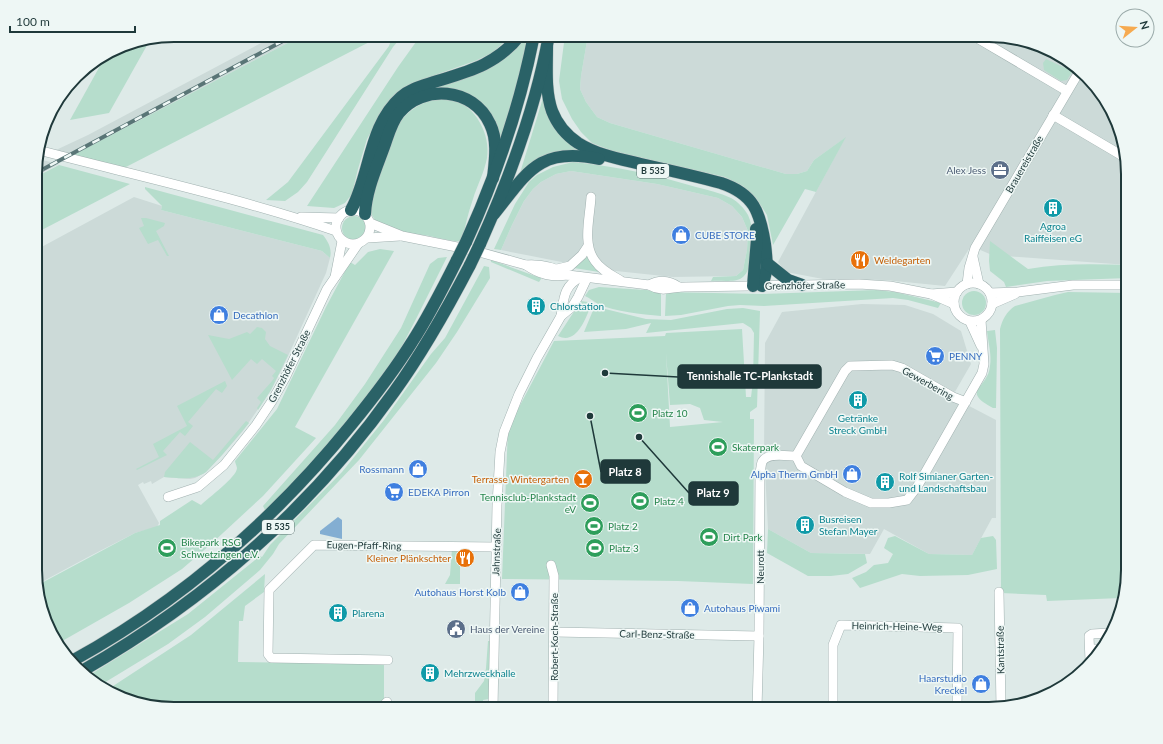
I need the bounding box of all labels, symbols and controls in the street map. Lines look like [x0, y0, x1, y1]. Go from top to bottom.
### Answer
scale bar [10, 8, 135, 34]
north arrow [1115, 8, 1155, 48]
text: 100 m [16, 14, 50, 29]
text: N [1138, 19, 1152, 31]
street label: Brauereistraße [1003, 133, 1045, 195]
office icon: Alex Jess [989, 159, 1011, 181]
road number: B 535 [637, 164, 669, 178]
place label: Alex Jess [946, 164, 986, 176]
building icon: Agroa Raiffeisen eG [1042, 197, 1064, 219]
place label: Agroa Raiffeisen eG [1024, 220, 1082, 244]
shop icon: CUBE STORE [670, 224, 692, 246]
place label: CUBE STORE [695, 229, 755, 241]
restaurant icon: Weldegarten [849, 249, 871, 271]
place label: Weldegarten [874, 254, 931, 266]
street label: Grenzhöfer Straße [765, 278, 845, 292]
building icon: Chlorstation [525, 295, 547, 317]
place label: Chlorstation [550, 300, 604, 312]
shop icon: Decathlon [208, 304, 230, 326]
place label: Decathlon [233, 309, 278, 321]
street label: Grenzhöfer Straße [265, 328, 313, 404]
supermarket icon: PENNY [924, 345, 946, 367]
place label: PENNY [949, 350, 983, 362]
street label: Gewerbering [900, 364, 956, 402]
callout: Tennishalle TC-Plankstadt [678, 365, 821, 388]
text: Tennishalle TC-Plankstadt [687, 369, 814, 382]
building icon: Getränke Streck GmbH [847, 389, 869, 411]
sports icon: Platz 10 [627, 402, 649, 424]
place label: Platz 10 [652, 407, 688, 419]
place label: Getränke Streck GmbH [829, 412, 887, 436]
sports icon: Skaterpark [707, 436, 729, 458]
place label: Skaterpark [732, 441, 780, 453]
shop icon: Rossmann [407, 458, 429, 480]
callout: Platz 8 [601, 460, 650, 483]
place label: Rossmann [359, 463, 404, 475]
shop icon: Alpha Therm GmbH [841, 463, 863, 485]
text: Platz 8 [608, 465, 642, 478]
bar icon: Terrasse Wintergarten [572, 468, 594, 490]
place label: Alpha Therm GmbH [751, 468, 838, 480]
place label: Rolf Simianer Garten- und Landschaftsbau [899, 470, 993, 494]
building icon: Rolf Simianer Garten- und Landschaftsbau [874, 471, 896, 493]
place label: Terrasse Wintergarten [472, 473, 569, 485]
supermarket icon: EDEKA Pirron [383, 481, 405, 503]
callout: Platz 9 [689, 482, 738, 505]
place label: EDEKA Pirron [408, 486, 469, 498]
text: Platz 9 [696, 486, 730, 499]
sports icon: Platz 4 [629, 490, 651, 512]
place label: Tennisclub-Plankstadt eV [480, 491, 576, 515]
sports icon: Tennisclub-Plankstadt eV [579, 492, 601, 514]
place label: Platz 4 [654, 495, 684, 507]
place label: Busreisen Stefan Mayer [819, 513, 878, 537]
building icon: Busreisen Stefan Mayer [794, 514, 816, 536]
sports icon: Platz 2 [583, 515, 605, 537]
road number: B 535 [262, 520, 294, 534]
place label: Platz 2 [608, 520, 638, 532]
sports icon: Dirt Park [698, 526, 720, 548]
street label: Jahnstraße [489, 528, 503, 576]
place label: Dirt Park [723, 531, 763, 543]
place label: Bikepark RSG Schwetzingen e.V. [181, 536, 260, 560]
sports icon: Bikepark RSG Schwetzingen e.V. [156, 537, 178, 559]
sports icon: Platz 3 [584, 537, 606, 559]
street label: Eugen-Pfaff-Ring [326, 538, 402, 552]
place label: Platz 3 [609, 542, 639, 554]
restaurant icon: Kleiner Plänkschter [454, 547, 476, 569]
street label: Neurott [754, 550, 766, 584]
place label: Kleiner Plänkschter [366, 552, 451, 564]
shop icon: Autohaus Horst Kolb [509, 581, 531, 603]
place label: Autohaus Horst Kolb [414, 586, 506, 598]
street label: Robert-Koch-Straße [548, 593, 560, 681]
shop icon: Autohaus Piwami [679, 597, 701, 619]
building icon: Plarena [327, 602, 349, 624]
place label: Autohaus Piwami [704, 602, 780, 614]
place label: Plarena [352, 607, 385, 619]
public building icon: Haus der Vereine [445, 618, 467, 640]
street label: Heinrich-Heine-Weg [852, 619, 942, 633]
place label: Haus der Vereine [470, 623, 545, 635]
street label: Kantstraße [994, 626, 1006, 674]
street label: Carl-Benz-Straße [619, 627, 695, 641]
building icon: Mehrzweckhalle [419, 662, 441, 684]
place label: Mehrzweckhalle [444, 667, 516, 679]
place label: Haarstudio Kreckel [919, 672, 967, 696]
shop icon: Haarstudio Kreckel [970, 673, 992, 695]

